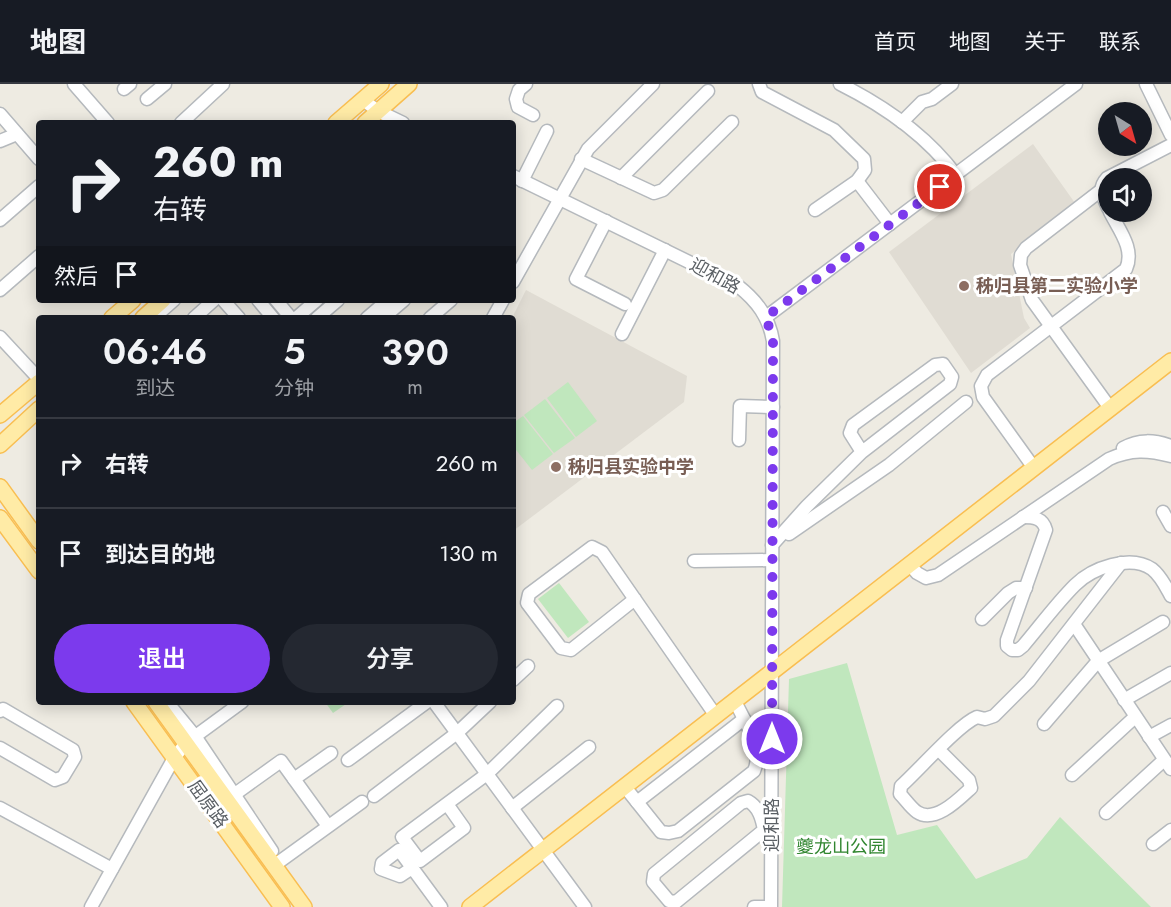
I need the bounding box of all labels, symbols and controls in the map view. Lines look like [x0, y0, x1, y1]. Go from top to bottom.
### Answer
text: 地图 [30, 22, 86, 63]
text: 首页 [874, 27, 916, 57]
text: 地图 [949, 27, 991, 57]
text: 关于 [1024, 27, 1066, 57]
text: 联系 [1099, 27, 1141, 57]
north arrow [1098, 102, 1152, 156]
map controls [1098, 102, 1152, 222]
text: 260 m [153, 132, 284, 193]
icon: right [54, 144, 132, 222]
pin [914, 161, 965, 212]
button: sound [1098, 168, 1152, 222]
icon: arrive [923, 170, 956, 203]
text: 右转 [153, 190, 207, 229]
street label: 迎和路 [685, 252, 745, 300]
icon: arrive [110, 258, 143, 291]
text: 然后 [54, 260, 98, 292]
place label: 秭归县第二实验小学 [976, 273, 1138, 299]
marker: 秭归县第二实验小学 [957, 279, 971, 293]
text: 06:46 [103, 325, 207, 377]
text: 5 [283, 325, 306, 377]
text: 390 [381, 326, 449, 378]
text: m [407, 373, 423, 402]
text: 到达 [135, 374, 175, 403]
text: 分钟 [274, 374, 314, 403]
icon: right [54, 447, 87, 480]
text: 260 m [436, 447, 498, 479]
text: 右转 [105, 448, 149, 480]
place label: 秭归县实验中学 [568, 454, 694, 480]
marker: 秭归县实验中学 [549, 460, 563, 474]
icon: arrive [54, 537, 87, 570]
text: 130 m [439, 537, 498, 569]
text: 到达目的地 [105, 538, 215, 570]
button: 退出 [54, 624, 270, 693]
button: 分享 [282, 624, 498, 693]
position arrow [740, 707, 804, 771]
street label: 屈原路 [182, 775, 234, 833]
street label: 迎和路 [759, 798, 785, 852]
park label: 夔龙山公园 [796, 834, 886, 860]

